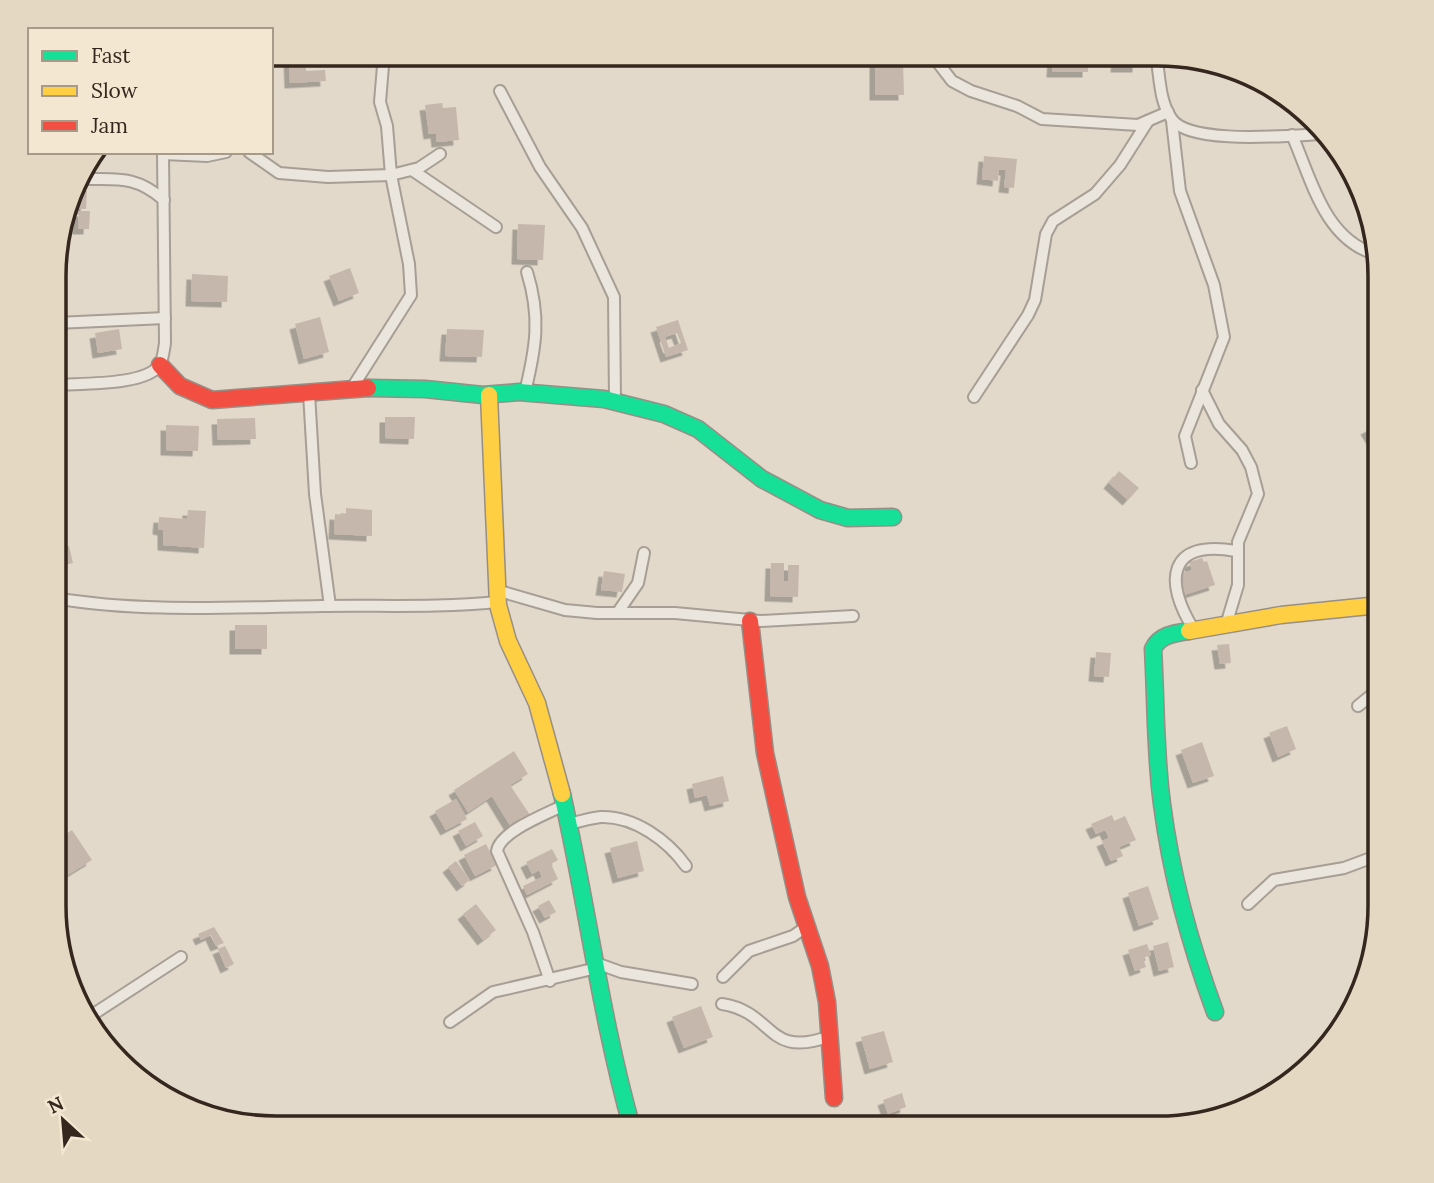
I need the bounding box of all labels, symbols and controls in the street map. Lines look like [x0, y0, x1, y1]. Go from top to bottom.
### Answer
legend [28, 28, 273, 154]
text: Fast [91, 42, 131, 69]
text: Slow [91, 77, 138, 104]
text: Jam [90, 112, 128, 139]
north arrow [28, 1085, 98, 1155]
text: N [44, 1091, 68, 1119]

